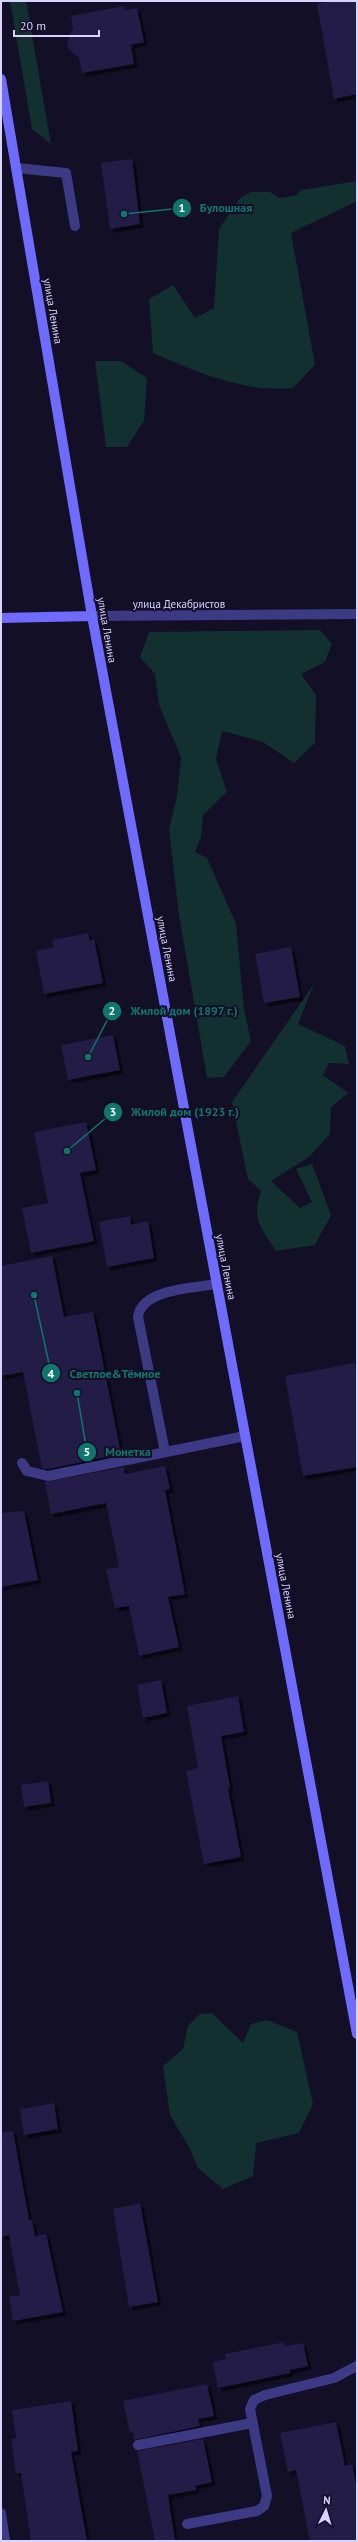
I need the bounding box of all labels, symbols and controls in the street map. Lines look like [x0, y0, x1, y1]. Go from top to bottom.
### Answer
scale bar [14, 12, 99, 38]
text: 20 m [20, 18, 46, 33]
callout: Булошная [172, 196, 260, 220]
text: 1 [179, 200, 185, 215]
text: Булошная [200, 200, 252, 215]
street label: улица Ленина [40, 277, 66, 345]
street label: улица Ленина [94, 596, 120, 664]
street label: улица Декабристов [133, 597, 225, 611]
street label: улица Ленина [154, 915, 180, 983]
callout: Жилой дом (1897 г.) [102, 999, 246, 1023]
text: 2 [109, 1003, 115, 1018]
text: Жилой дом (1897 г.) [129, 1003, 238, 1018]
callout: Жилой дом (1923 г.) [103, 1100, 247, 1124]
text: 3 [110, 1104, 116, 1119]
text: Жилой дом (1923 г.) [130, 1104, 239, 1119]
street label: улица Ленина [213, 1233, 239, 1301]
callout: Светлое&Тёмное [41, 1361, 168, 1385]
text: 4 [48, 1366, 55, 1381]
text: Светлое&Тёмное [70, 1366, 161, 1381]
callout: Монетка [77, 1440, 159, 1464]
text: 5 [84, 1444, 90, 1459]
text: Монетка [105, 1444, 151, 1459]
street label: улица Ленина [273, 1552, 299, 1620]
north arrow [306, 2490, 346, 2530]
text: N [323, 2493, 331, 2507]

